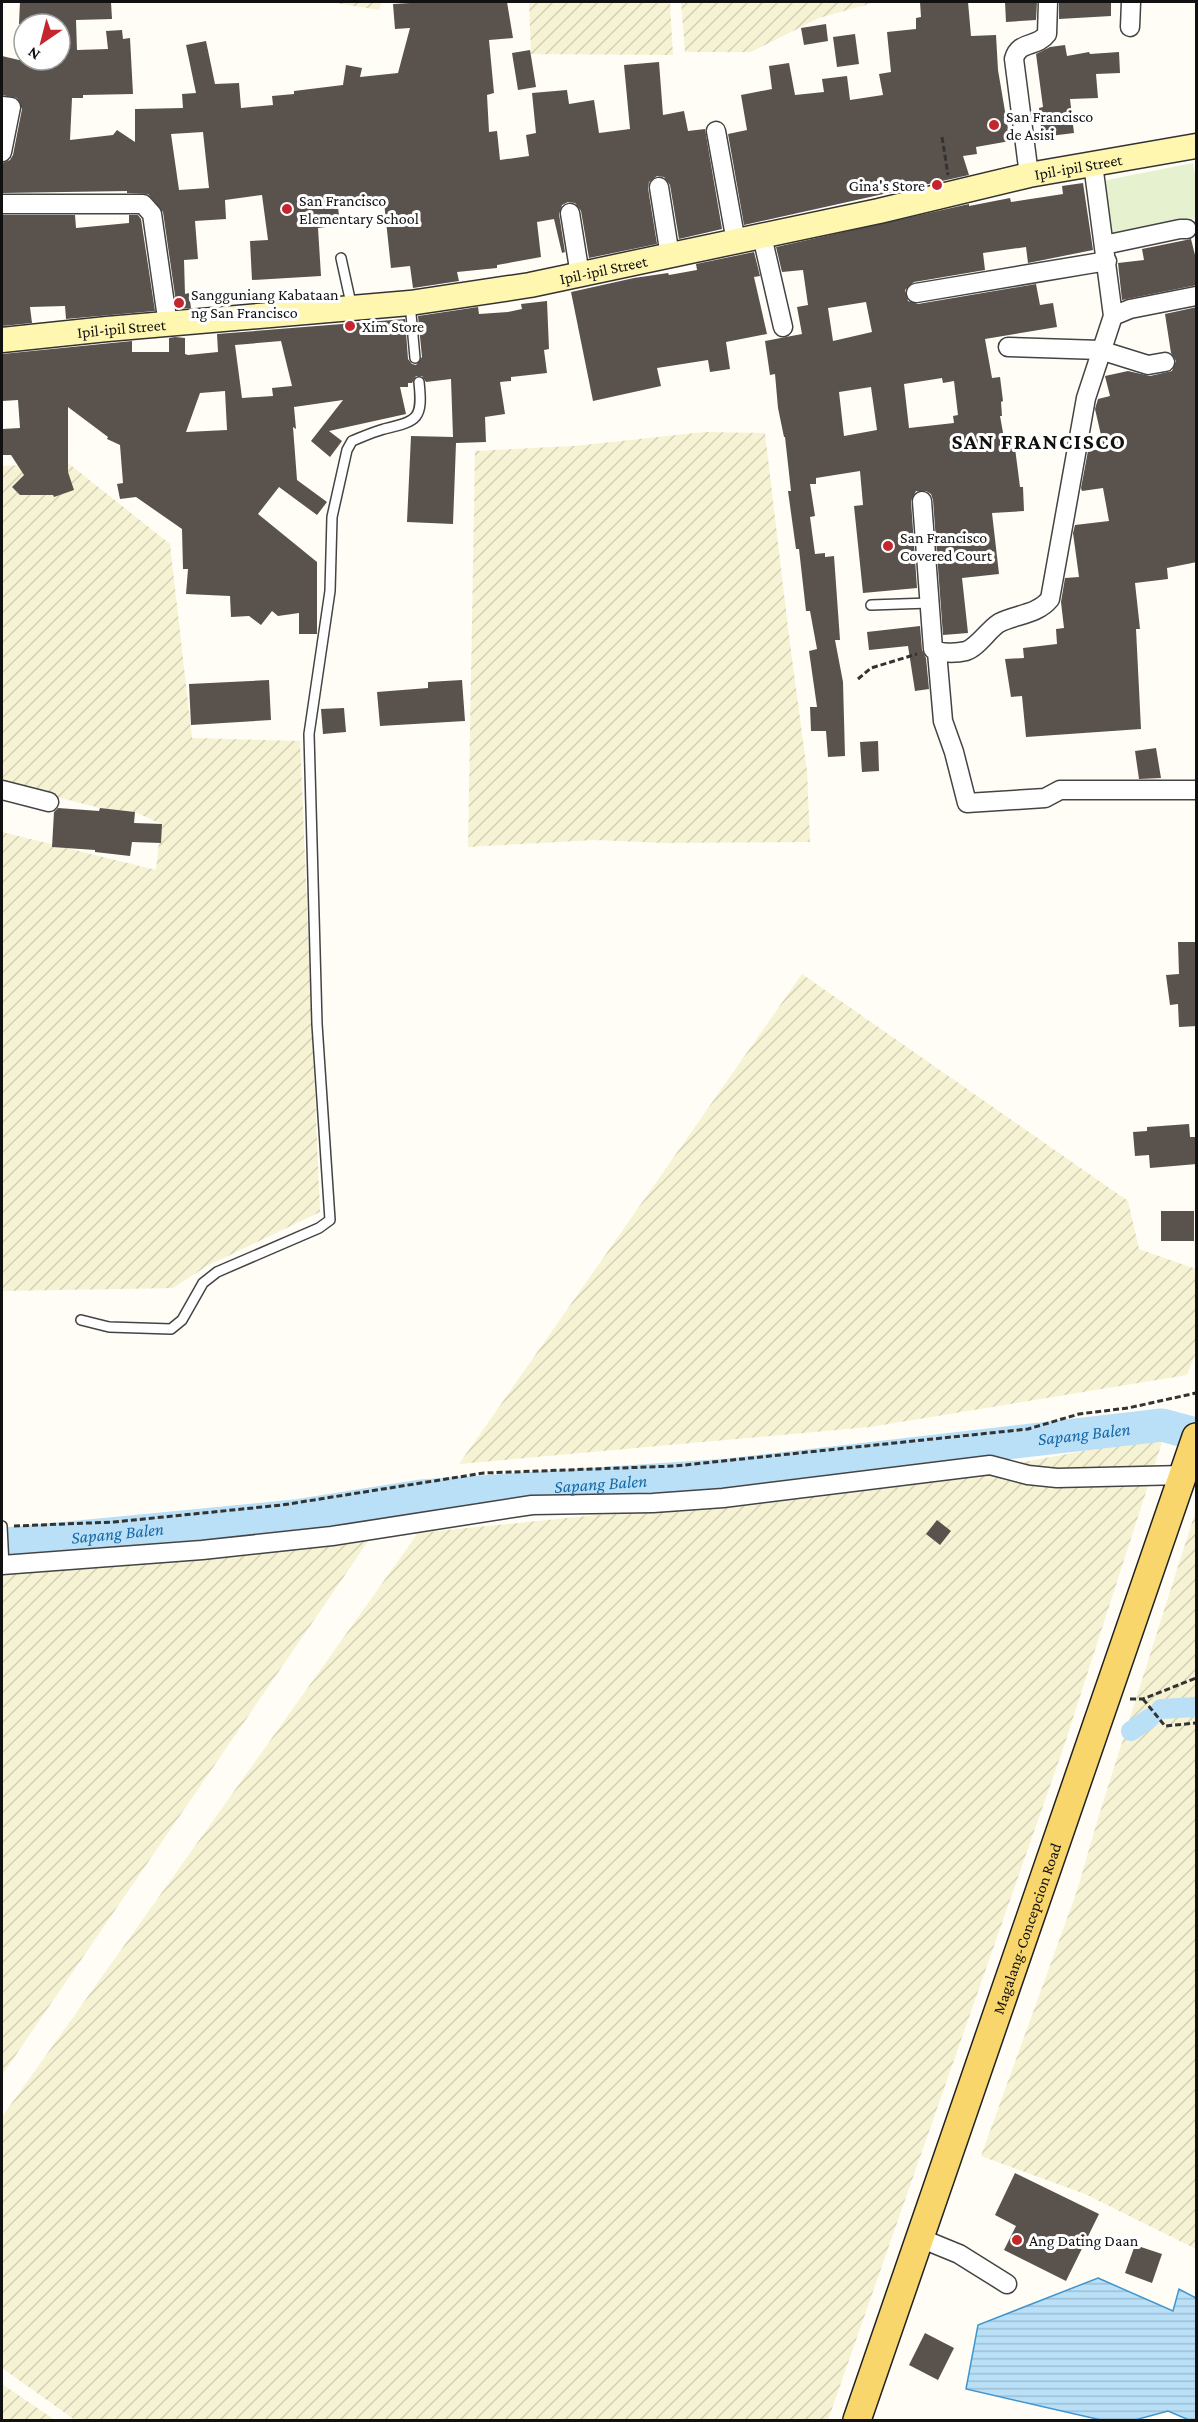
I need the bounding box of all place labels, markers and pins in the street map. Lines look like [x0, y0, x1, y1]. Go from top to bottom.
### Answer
place label: San Francisco de Asisi [1006, 108, 1093, 143]
marker: San Francisco de Asisi [987, 118, 1001, 132]
place label: Gina's Store [849, 177, 925, 194]
marker: Gina's Store [930, 178, 944, 192]
place label: San Francisco Elementary School [299, 192, 419, 228]
marker: San Francisco Elementary School [280, 202, 294, 216]
place label: Sangguniang Kabataan ng San Francisco [191, 286, 339, 322]
marker: Sangguniang Kabataan ng San Francisco [172, 296, 186, 310]
place label: Xim Store [362, 318, 424, 335]
marker: Xim Store [343, 319, 357, 333]
place label: San Francisco Covered Court [900, 529, 993, 564]
marker: San Francisco Covered Court [881, 539, 895, 553]
place label: Ang Dating Daan [1029, 2232, 1139, 2250]
marker: Ang Dating Daan [1010, 2233, 1024, 2247]

